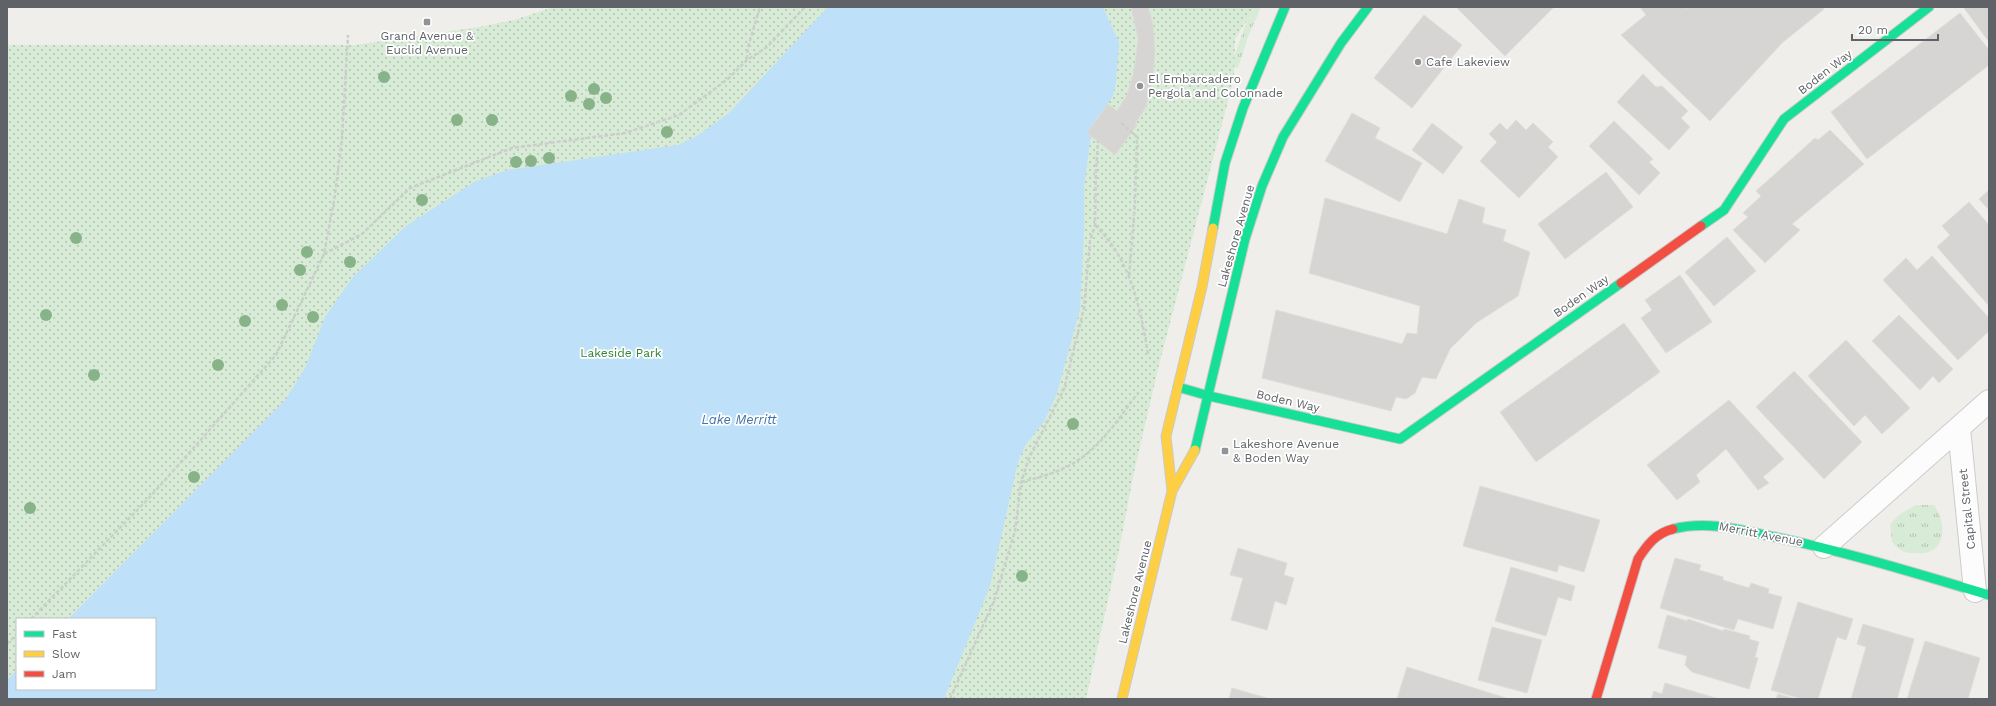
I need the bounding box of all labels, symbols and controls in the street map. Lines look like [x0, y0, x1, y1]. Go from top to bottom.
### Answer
scale bar [1852, 16, 1938, 42]
marker: Grand Avenue & Euclid Avenue [422, 17, 432, 27]
text: 20 m [1858, 23, 1888, 37]
place label: Grand Avenue & Euclid Avenue [381, 29, 474, 57]
street label: Boden Way [1795, 46, 1855, 97]
place label: Cafe Lakeview [1426, 55, 1510, 69]
marker: Cafe Lakeview [1413, 57, 1423, 67]
place label: El Embarcadero Pergola and Colonnade [1148, 72, 1283, 100]
marker: El Embarcadero Pergola and Colonnade [1135, 81, 1145, 91]
street label: Lakeshore Avenue [1215, 183, 1257, 289]
street label: Boden Way [1551, 271, 1612, 320]
park label: Lakeside Park [580, 346, 662, 360]
street label: Boden Way [1255, 387, 1322, 415]
water label: Lake Merritt [701, 412, 777, 427]
place label: Lakeshore Avenue & Boden Way [1233, 437, 1339, 465]
marker: Lakeshore Avenue & Boden Way [1220, 446, 1230, 456]
street label: Capital Street [1956, 468, 1978, 550]
street label: Merritt Avenue [1718, 519, 1804, 549]
street label: Lakeshore Avenue [1115, 539, 1155, 645]
legend [16, 618, 156, 690]
text: Fast [52, 627, 77, 641]
text: Slow [52, 647, 80, 661]
text: Jam [52, 667, 77, 681]

